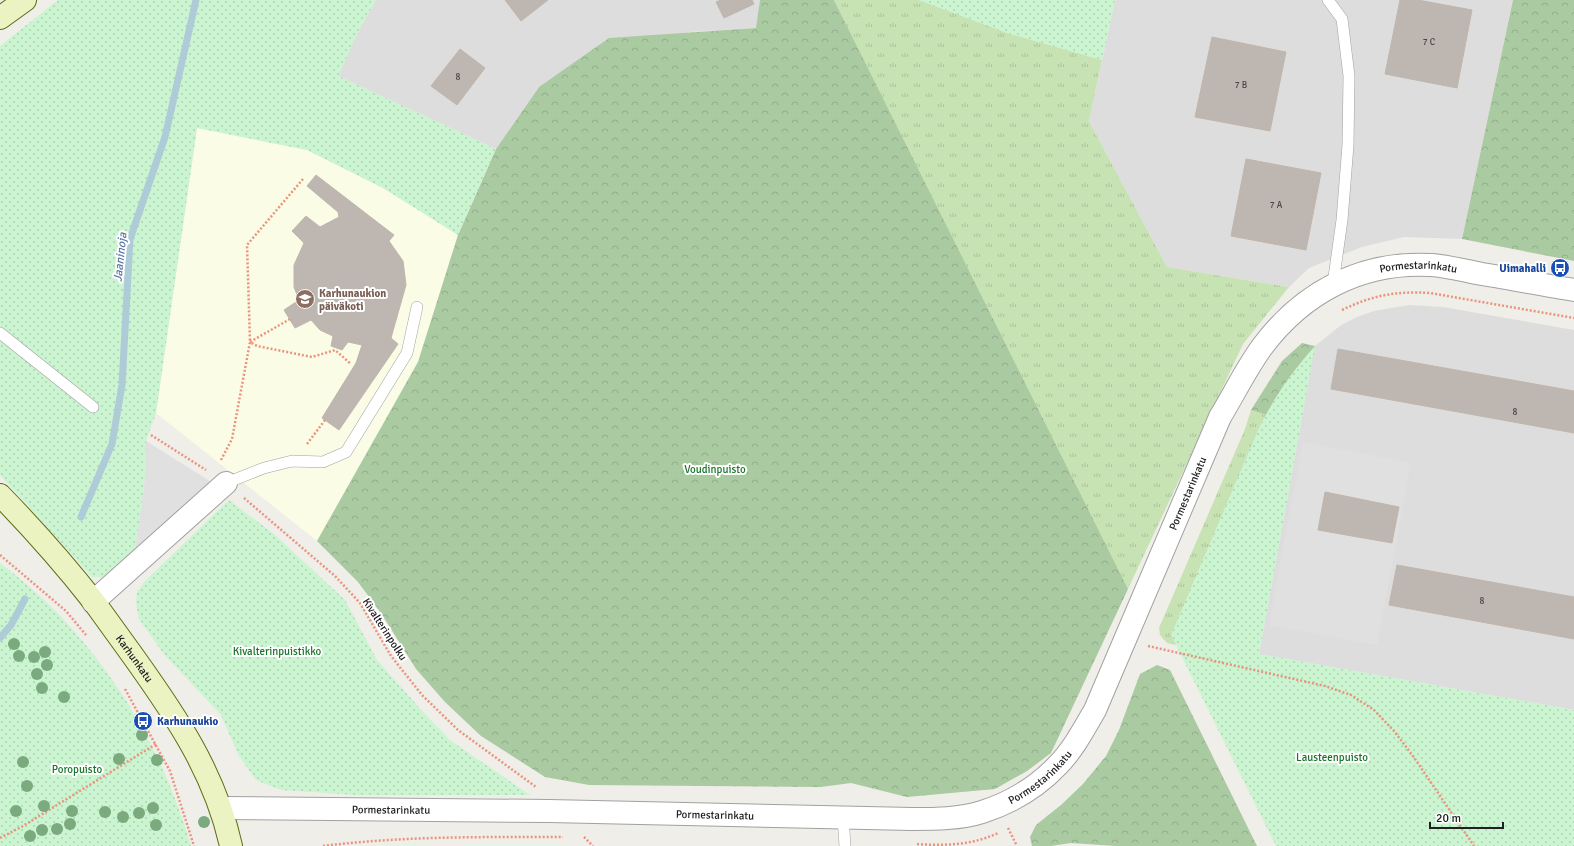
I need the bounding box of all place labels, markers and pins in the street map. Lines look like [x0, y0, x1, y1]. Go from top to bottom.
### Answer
bus stop icon: Uimahalli [1549, 257, 1571, 279]
place label: Uimahalli [1499, 262, 1546, 275]
place label: Karhunaukion päiväkoti [319, 287, 386, 313]
school or university icon: Karhunaukion päiväkoti [294, 288, 316, 310]
bus stop icon: Karhunaukio [132, 710, 154, 732]
place label: Karhunaukio [157, 715, 219, 728]

